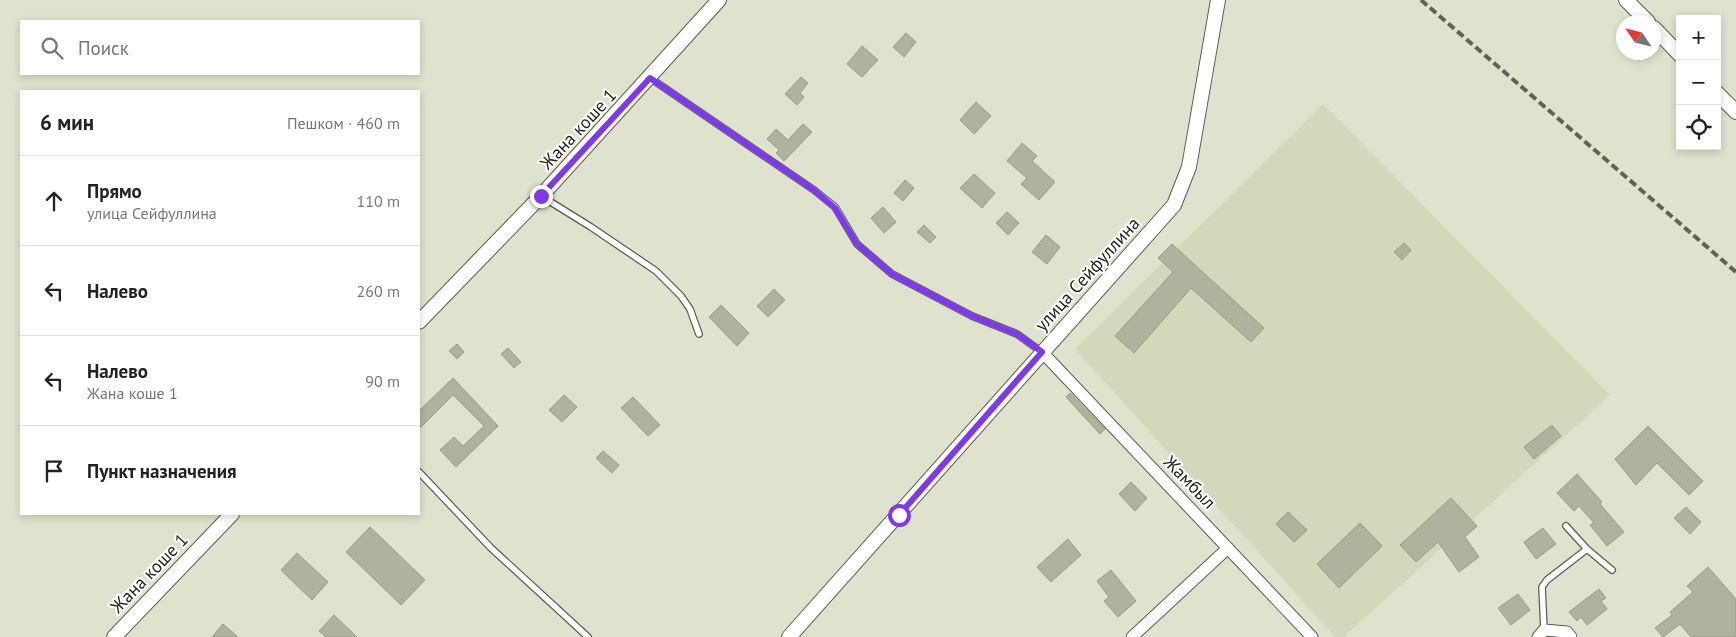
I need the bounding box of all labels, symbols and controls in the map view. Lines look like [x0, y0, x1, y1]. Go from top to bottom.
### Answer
north arrow [1616, 15, 1661, 60]
map controls [1676, 15, 1721, 150]
button: + [1676, 15, 1721, 60]
search box [20, 20, 420, 75]
icon: search [38, 34, 66, 62]
text: Поиск [78, 36, 129, 60]
button: − [1676, 60, 1721, 105]
street label: Жана коше 1 [534, 84, 621, 175]
button: locate [1676, 105, 1721, 150]
text: 6 мин [40, 109, 94, 136]
text: Пешком · 460 m [287, 113, 400, 133]
text: Прямо [87, 179, 142, 203]
route end [530, 185, 553, 208]
icon: ahead [40, 187, 68, 215]
text: 110 m [357, 191, 400, 211]
text: улица Сейфуллина [87, 203, 217, 223]
street label: улица Сейфуллина [1030, 212, 1144, 336]
icon: left [40, 277, 68, 305]
text: Налево [87, 279, 148, 303]
text: 260 m [357, 281, 400, 301]
text: Налево [87, 359, 148, 383]
icon: left [40, 367, 68, 395]
text: 90 m [365, 371, 400, 391]
text: Жана коше 1 [87, 383, 178, 403]
street label: Жамбыл [1158, 450, 1221, 514]
icon: arrive [40, 457, 68, 485]
text: Пункт назначения [87, 459, 237, 483]
route start [888, 504, 911, 527]
street label: Жана коше 1 [105, 528, 193, 618]

